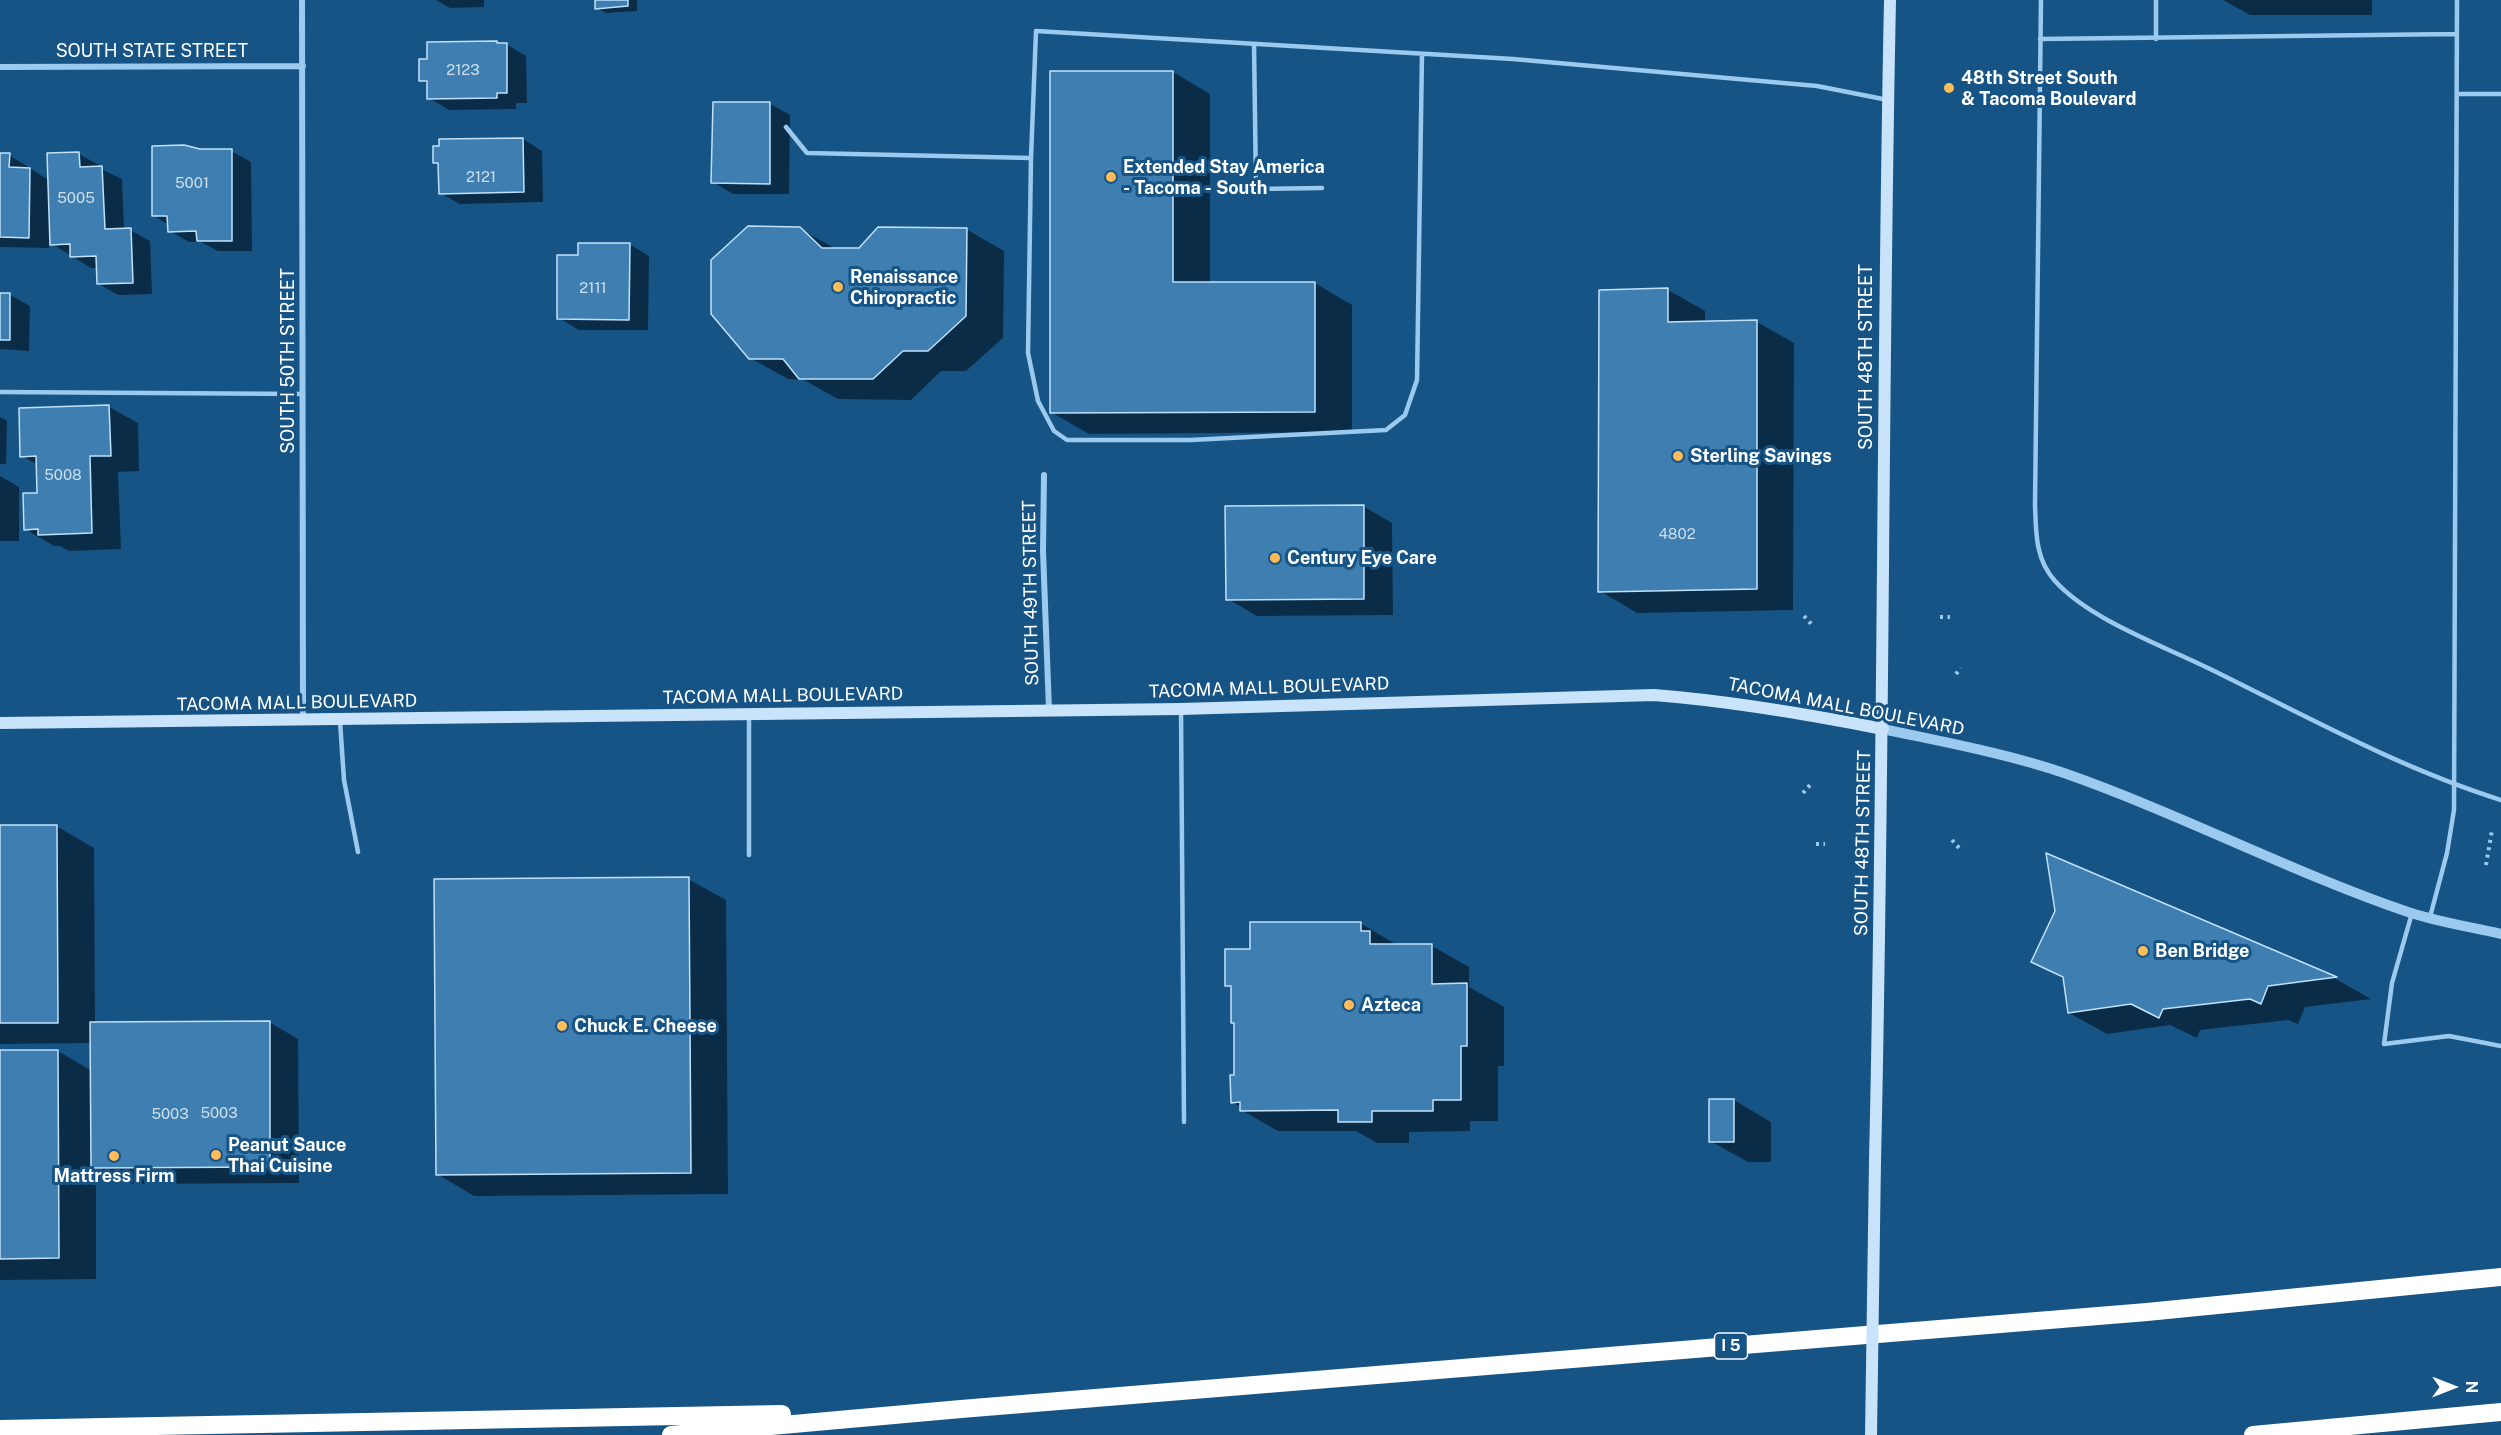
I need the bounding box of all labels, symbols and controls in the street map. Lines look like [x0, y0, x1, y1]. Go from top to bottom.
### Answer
street label: SOUTH STATE STREET [56, 40, 248, 62]
house number: 2123 [446, 61, 480, 79]
place label: 48th Street South & Tacoma Boulevard [1961, 67, 2136, 110]
marker: 48th Street South & Tacoma Boulevard [1942, 81, 1956, 95]
place label: Extended Stay America - Tacoma - South [1123, 156, 1325, 198]
house number: 2121 [466, 168, 496, 186]
marker: Extended Stay America - Tacoma - South [1104, 170, 1118, 184]
house number: 5001 [175, 174, 209, 192]
house number: 5005 [57, 189, 95, 207]
street label: SOUTH 48TH STREET [1855, 264, 1877, 450]
place label: Renaissance Chiropractic [850, 266, 958, 308]
street label: SOUTH 50TH STREET [277, 268, 299, 454]
house number: 2111 [579, 279, 607, 297]
marker: Renaissance Chiropractic [831, 280, 845, 294]
place label: Sterling Savings [1690, 445, 1832, 467]
marker: Sterling Savings [1671, 449, 1685, 463]
house number: 5008 [44, 466, 82, 484]
street label: SOUTH 49TH STREET [1019, 500, 1043, 686]
house number: 4802 [1658, 525, 1696, 543]
place label: Century Eye Care [1287, 547, 1437, 569]
marker: Century Eye Care [1268, 551, 1282, 565]
street label: TACOMA MALL BOULEVARD [1148, 673, 1390, 703]
street label: TACOMA MALL BOULEVARD [1726, 673, 1966, 741]
street label: TACOMA MALL BOULEVARD [663, 683, 903, 709]
street label: TACOMA MALL BOULEVARD [177, 690, 417, 716]
street label: SOUTH 48TH STREET [1851, 750, 1875, 936]
place label: Ben Bridge [2155, 940, 2249, 962]
marker: Ben Bridge [2136, 944, 2150, 958]
place label: Azteca [1361, 994, 1421, 1016]
marker: Azteca [1342, 998, 1356, 1012]
place label: Chuck E. Cheese [574, 1015, 717, 1037]
marker: Chuck E. Cheese [555, 1019, 569, 1033]
house number: 5003 [200, 1104, 238, 1122]
house number: 5003 [151, 1105, 189, 1123]
place label: Peanut Sauce Thai Cuisine [228, 1134, 346, 1176]
marker: Peanut Sauce Thai Cuisine [209, 1148, 223, 1162]
marker: Mattress Firm [107, 1149, 121, 1163]
place label: Mattress Firm [54, 1165, 174, 1187]
road number: I 5 [1714, 1333, 1748, 1359]
north arrow [2423, 1357, 2483, 1417]
text: N [2462, 1381, 2481, 1393]

